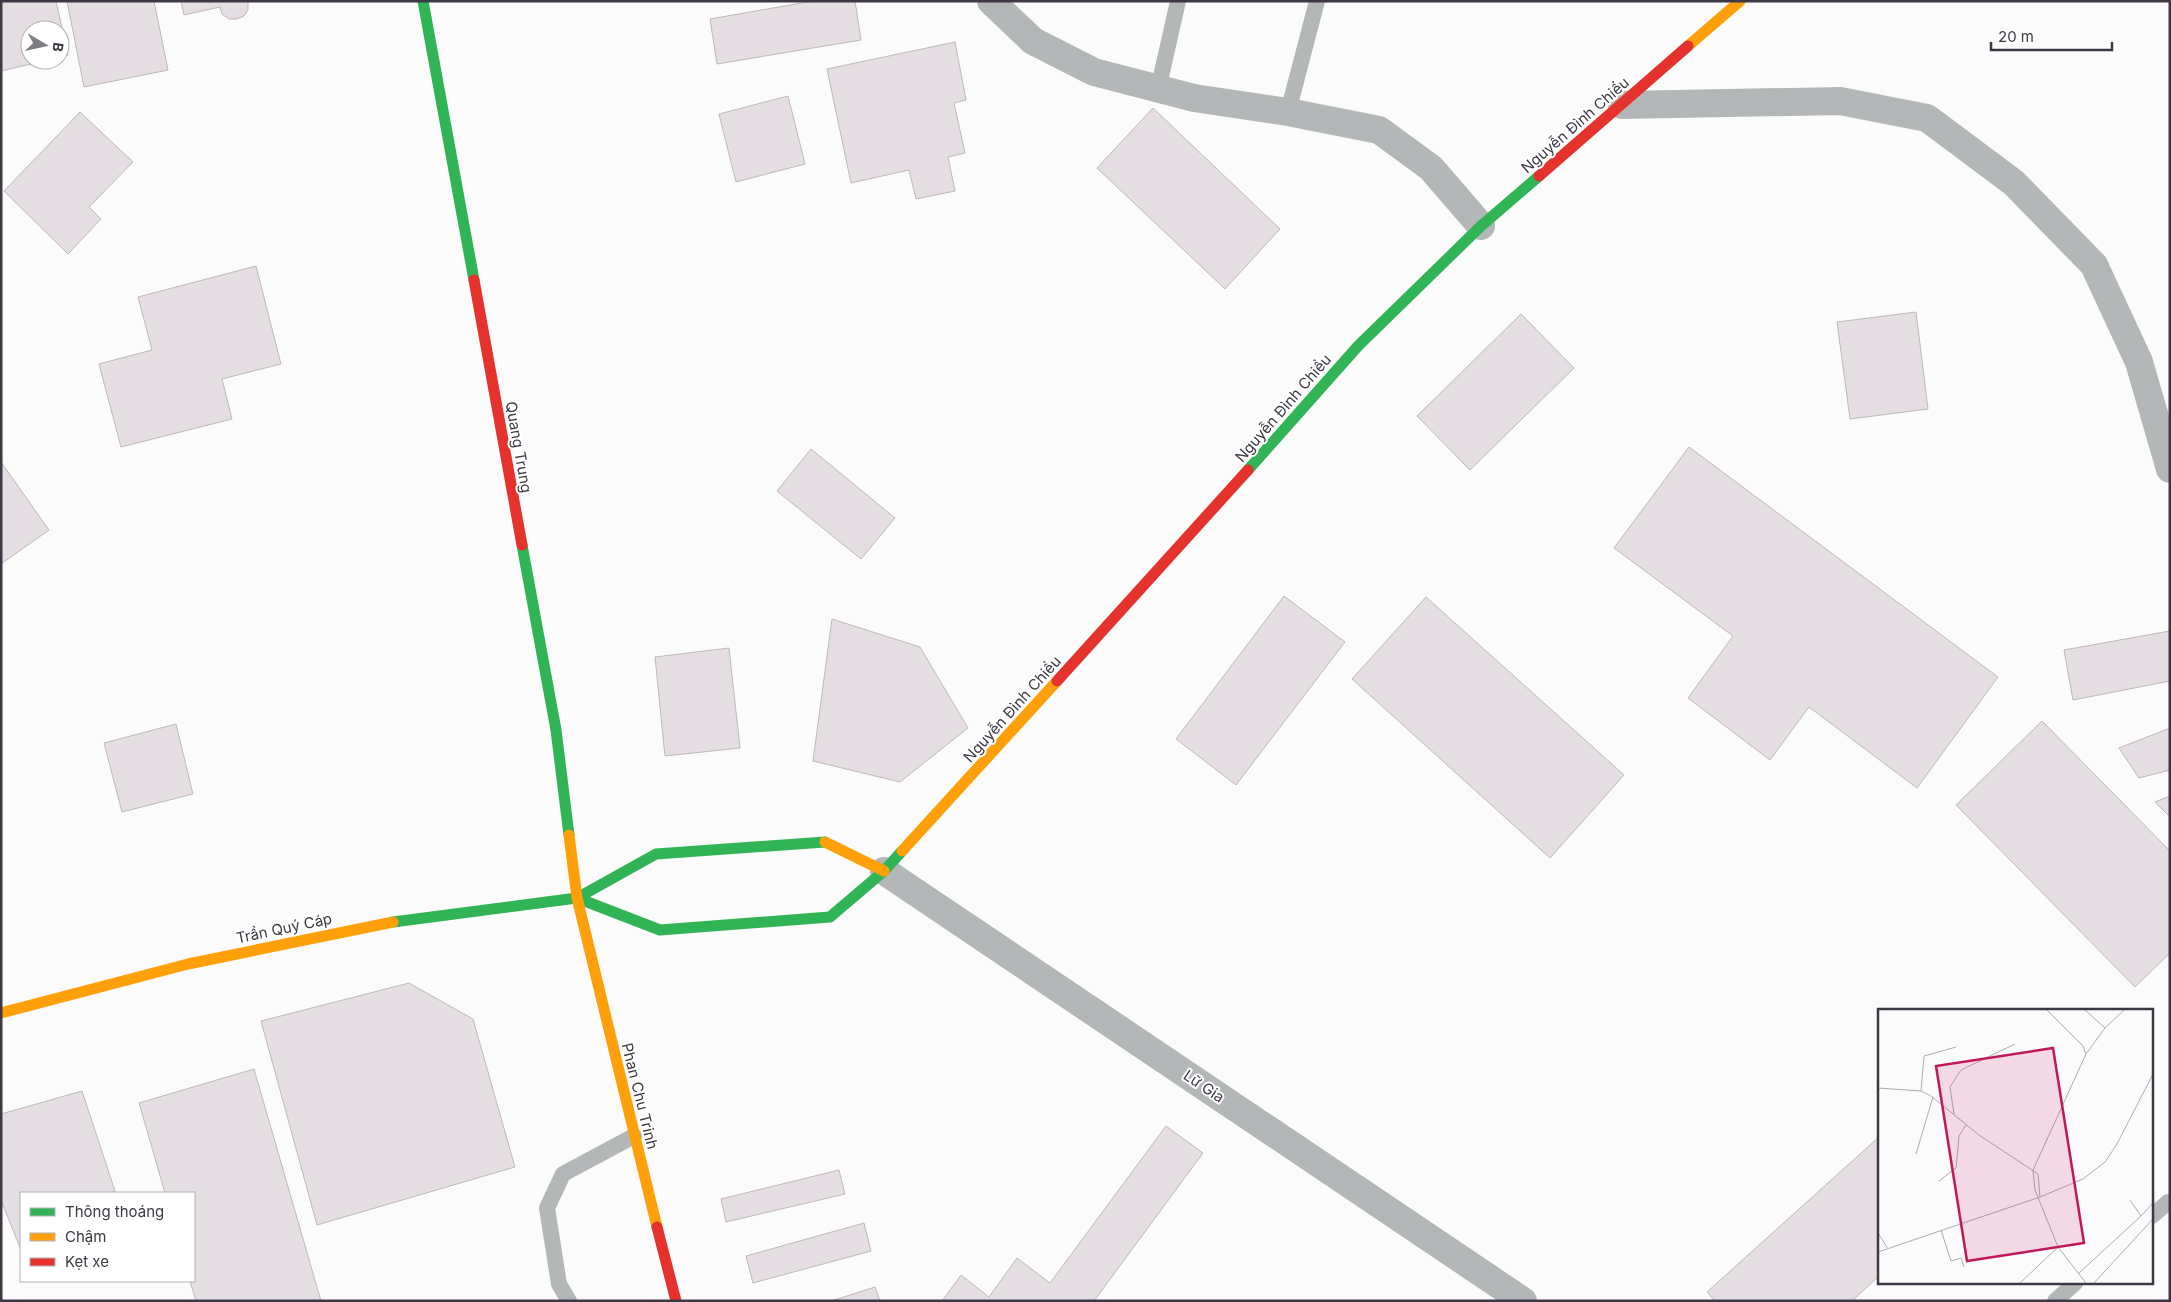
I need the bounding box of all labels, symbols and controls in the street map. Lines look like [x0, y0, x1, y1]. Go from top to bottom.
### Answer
north arrow [20, 20, 70, 70]
scale bar [1991, 20, 2112, 52]
text: 20 m [1998, 27, 2034, 46]
text: B [49, 41, 67, 53]
street label: Nguyễn Đình Chiểu [1517, 73, 1633, 177]
street label: Nguyễn Đình Chiểu [1231, 350, 1335, 466]
street label: Quang Trung [502, 400, 536, 494]
street label: Nguyễn Đình Chiểu [959, 652, 1065, 766]
street label: Trần Quý Cáp [234, 909, 334, 947]
inset map [1878, 1009, 2154, 1284]
street label: Phan Chu Trinh [618, 1041, 662, 1151]
street label: Lữ Gia [1180, 1065, 1228, 1107]
legend [20, 1192, 195, 1282]
text: Thông thoáng [65, 1202, 164, 1221]
text: Chậm [65, 1227, 106, 1246]
text: Kẹt xe [65, 1252, 109, 1271]

